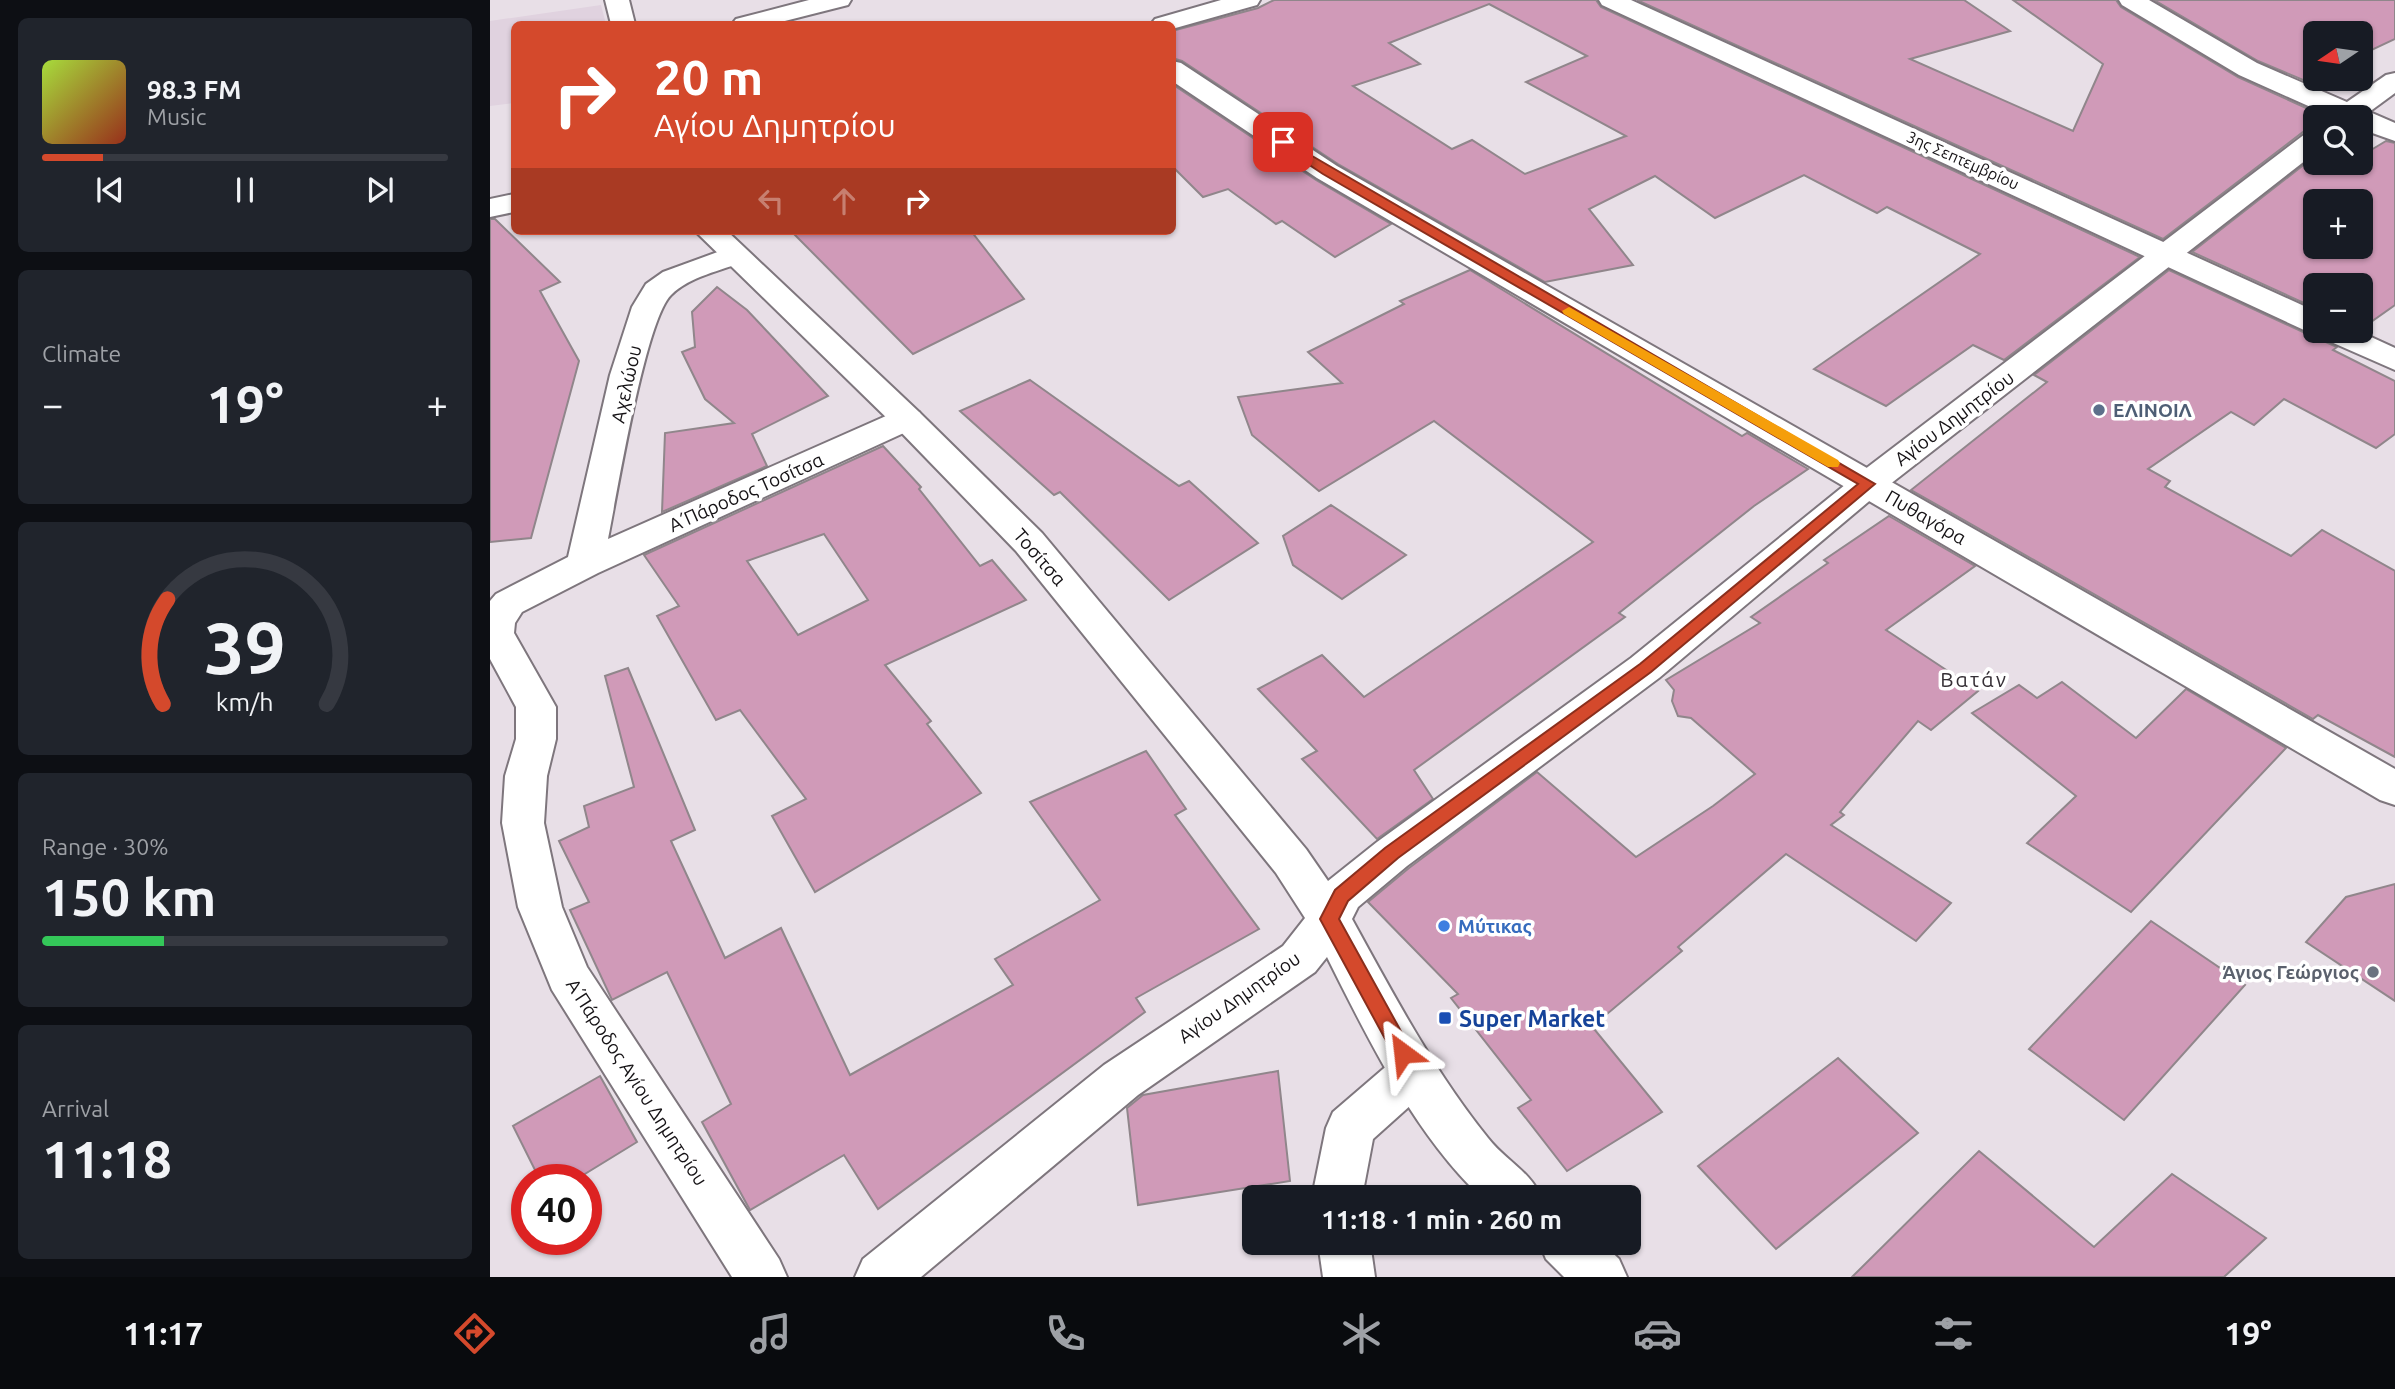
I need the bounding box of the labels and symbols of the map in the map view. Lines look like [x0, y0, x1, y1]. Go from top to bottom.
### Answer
north arrow [2303, 21, 2373, 91]
pin [1253, 112, 1313, 172]
street label: 3ης Σεπτεμβρίου [1904, 127, 2022, 194]
street label: Αχελώου [606, 343, 646, 425]
street label: Αγίου Δημητρίου [1890, 366, 2018, 470]
place label: ΕΛΙΝΟΙΛ [2113, 399, 2193, 421]
marker: ΕΛΙΝΟΙΛ [2091, 402, 2107, 418]
street label: Α΄ Πάροδος Τοσίτσα [665, 448, 827, 536]
street label: Πυθαγόρα [1882, 485, 1970, 549]
street label: Τοσίτσα [1009, 524, 1071, 590]
district label: Βατάν [1940, 667, 2008, 691]
place label: Μύτικας [1458, 915, 1532, 937]
marker: Μύτικας [1436, 918, 1452, 934]
street label: Αγίου Δημητρίου [1174, 947, 1304, 1047]
place label: Άγιος Γεώργιος [2223, 961, 2359, 983]
marker: Άγιος Γεώργιος [2365, 964, 2381, 980]
street label: Α΄ Πάροδος Αγίου Δημητρίου [562, 974, 712, 1190]
place label: Super Market [1459, 1006, 1605, 1031]
marker: Super Market [1437, 1010, 1453, 1026]
position arrow [1366, 1016, 1440, 1090]
speed limit sign: 40 [511, 1164, 602, 1255]

